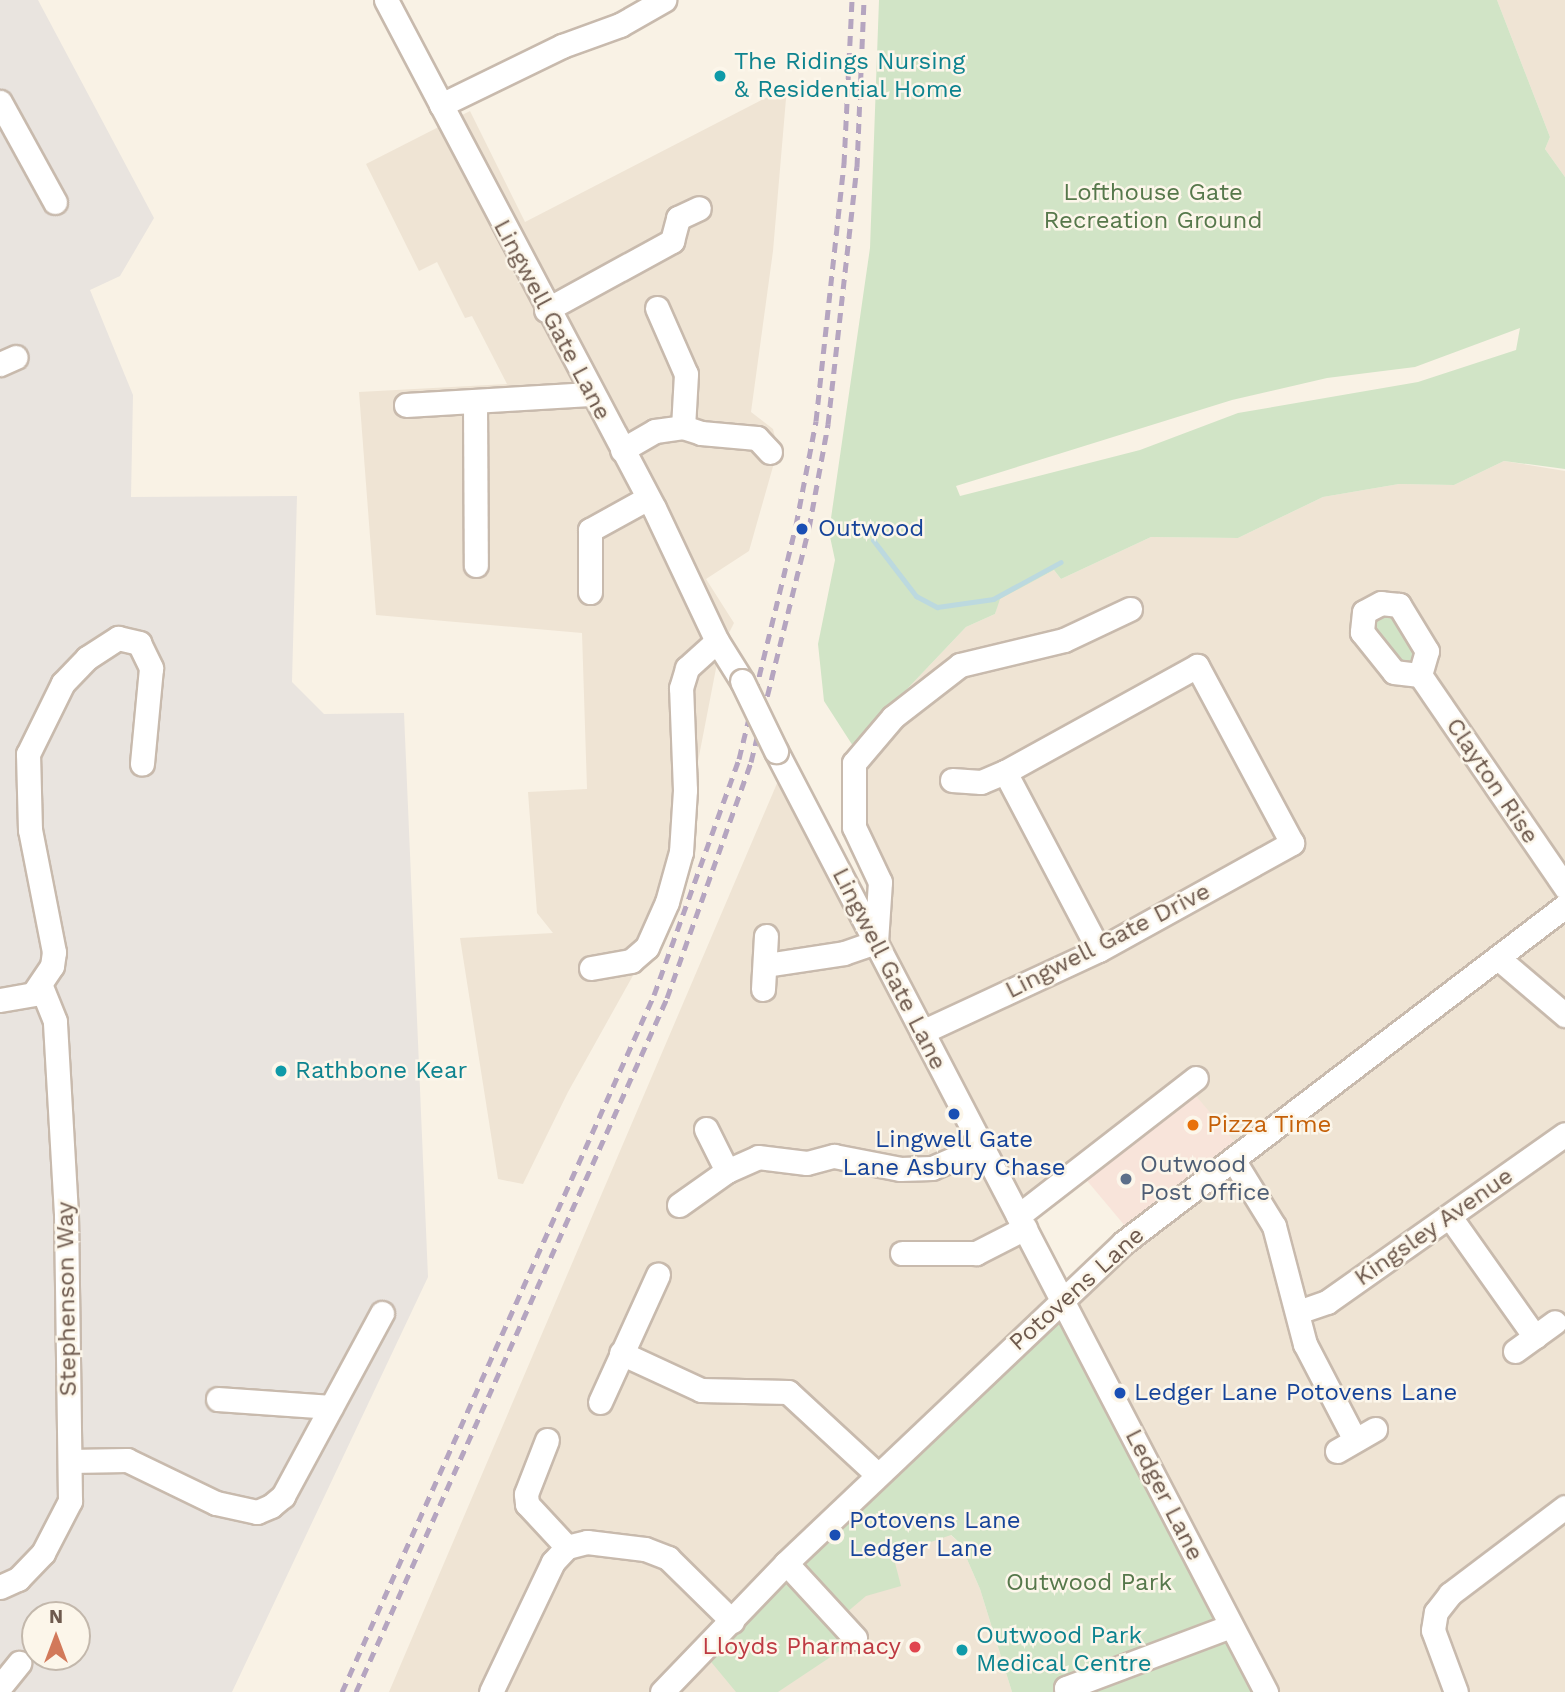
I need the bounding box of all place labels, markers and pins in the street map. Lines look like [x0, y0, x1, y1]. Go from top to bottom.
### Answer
place label: The Ridings Nursing & Residential Home [734, 48, 965, 104]
marker: The Ridings Nursing & Residential Home [712, 68, 728, 84]
place label: Outwood [818, 515, 924, 543]
marker: Outwood [792, 519, 812, 539]
place label: Rathbone Kear [295, 1057, 467, 1085]
marker: Rathbone Kear [273, 1063, 289, 1079]
marker: Lingwell Gate Lane Asbury Chase [946, 1106, 962, 1122]
place label: Pizza Time [1207, 1111, 1333, 1139]
marker: Pizza Time [1185, 1117, 1201, 1133]
place label: Lingwell Gate Lane Asbury Chase [842, 1126, 1066, 1182]
place label: Outwood Post Office [1140, 1151, 1270, 1207]
marker: Outwood Post Office [1118, 1171, 1134, 1187]
place label: Ledger Lane Potovens Lane [1134, 1379, 1458, 1407]
marker: Ledger Lane Potovens Lane [1112, 1385, 1128, 1401]
place label: Potovens Lane Ledger Lane [849, 1507, 1021, 1563]
marker: Potovens Lane Ledger Lane [827, 1527, 843, 1543]
place label: Outwood Park Medical Centre [976, 1622, 1152, 1678]
place label: Lloyds Pharmacy [702, 1633, 901, 1661]
marker: Lloyds Pharmacy [907, 1639, 923, 1655]
marker: Outwood Park Medical Centre [954, 1642, 970, 1658]

